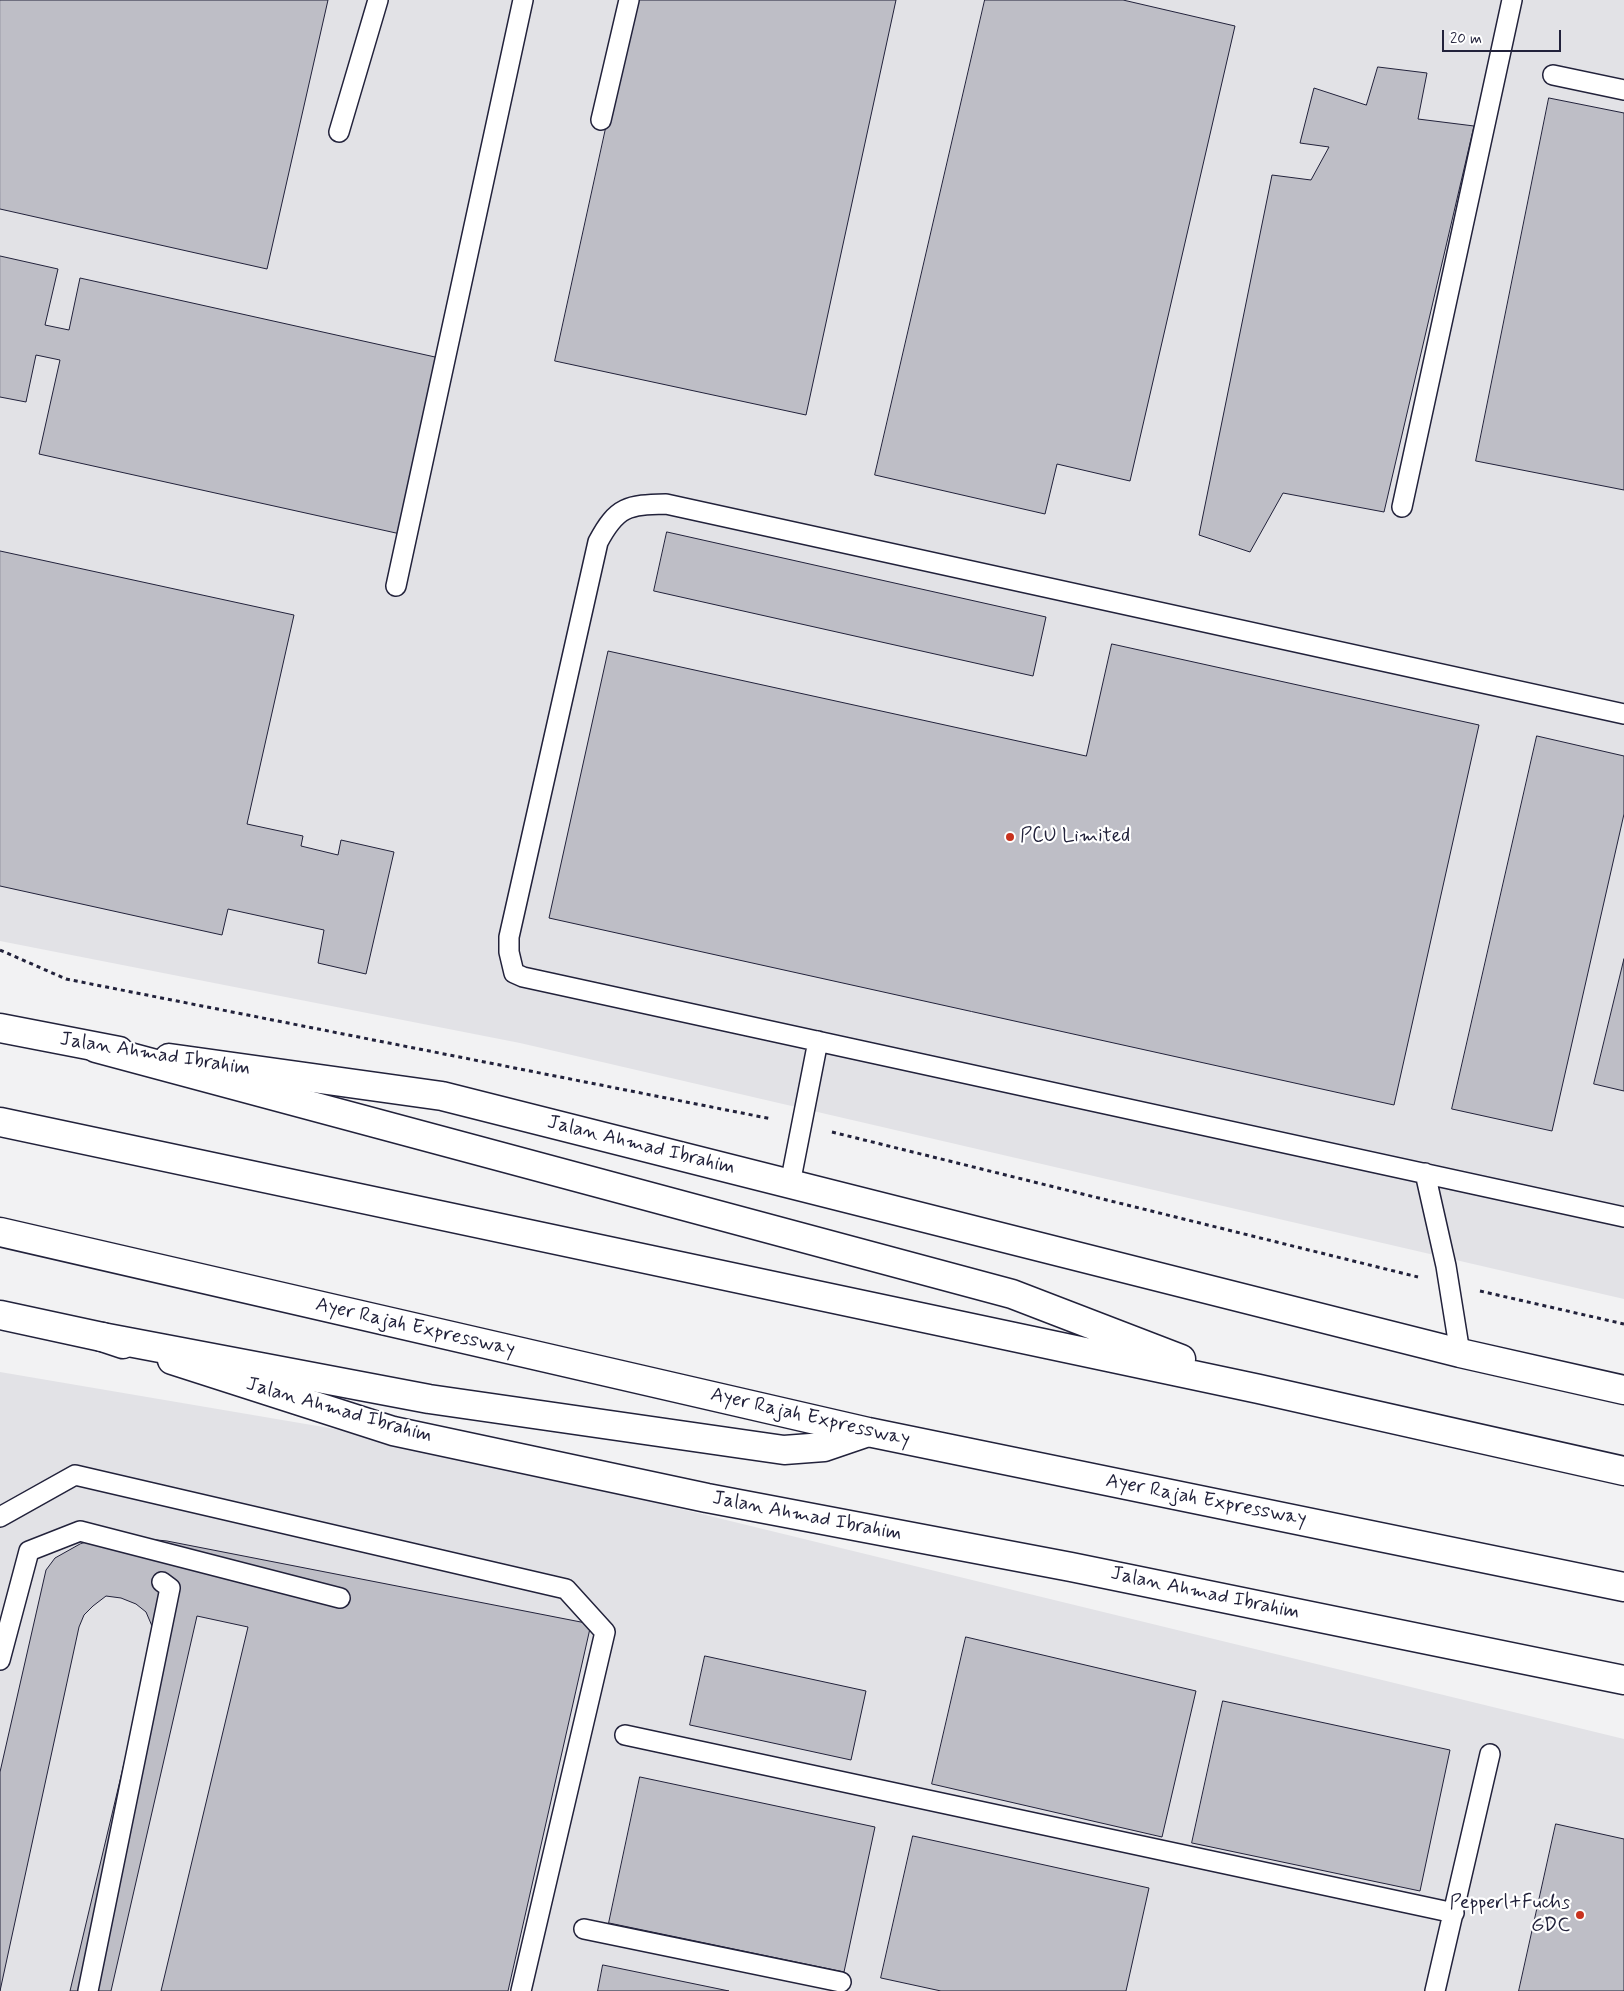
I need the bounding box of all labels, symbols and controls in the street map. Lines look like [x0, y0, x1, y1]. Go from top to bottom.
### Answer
scale bar [1444, 20, 1563, 52]
text: 20 m [1450, 29, 1482, 49]
place label: PCU Limited [1020, 825, 1130, 849]
marker: PCU Limited [1004, 831, 1016, 843]
street label: Jalan Ahmad Ibrahim [58, 1028, 252, 1082]
street label: Jalan Ahmad Ibrahim [545, 1111, 737, 1181]
street label: Ayer Rajah Expressway [313, 1293, 517, 1363]
street label: Jalan Ahmad Ibrahim [243, 1373, 435, 1449]
street label: Ayer Rajah Expressway [708, 1383, 912, 1453]
street label: Ayer Rajah Expressway [1104, 1470, 1308, 1532]
street label: Jalan Ahmad Ibrahim [710, 1487, 904, 1547]
street label: Jalan Ahmad Ibrahim [1108, 1562, 1302, 1626]
place label: Pepperl+Fuchs GDC [1449, 1892, 1570, 1939]
marker: Pepperl+Fuchs GDC [1574, 1909, 1586, 1921]

